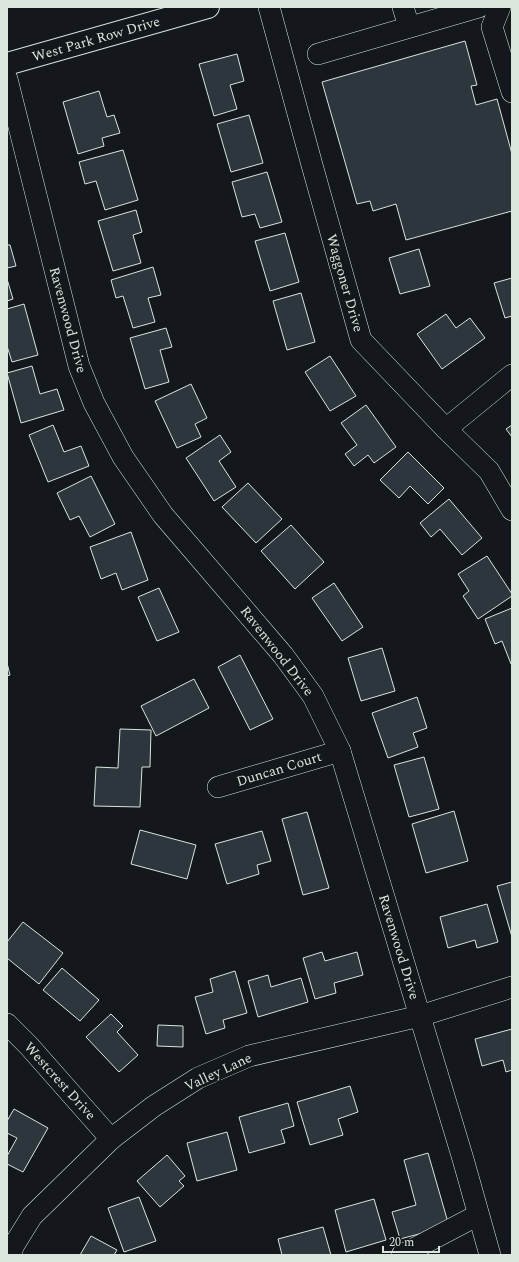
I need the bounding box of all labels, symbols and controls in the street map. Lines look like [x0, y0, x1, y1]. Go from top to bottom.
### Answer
street label: West Park Row Drive [30, 11, 163, 67]
street label: Waggoner Drive [321, 232, 369, 335]
street label: Ravenwood Drive [44, 265, 92, 376]
street label: Ravenwood Drive [235, 602, 319, 701]
street label: Duncan Court [234, 746, 324, 792]
street label: Ravenwood Drive [373, 892, 425, 1002]
street label: Westcrest Drive [19, 1037, 101, 1125]
street label: Valley Lane [181, 1047, 255, 1097]
scale bar [383, 1228, 439, 1254]
text: 20 m [389, 1233, 414, 1252]

